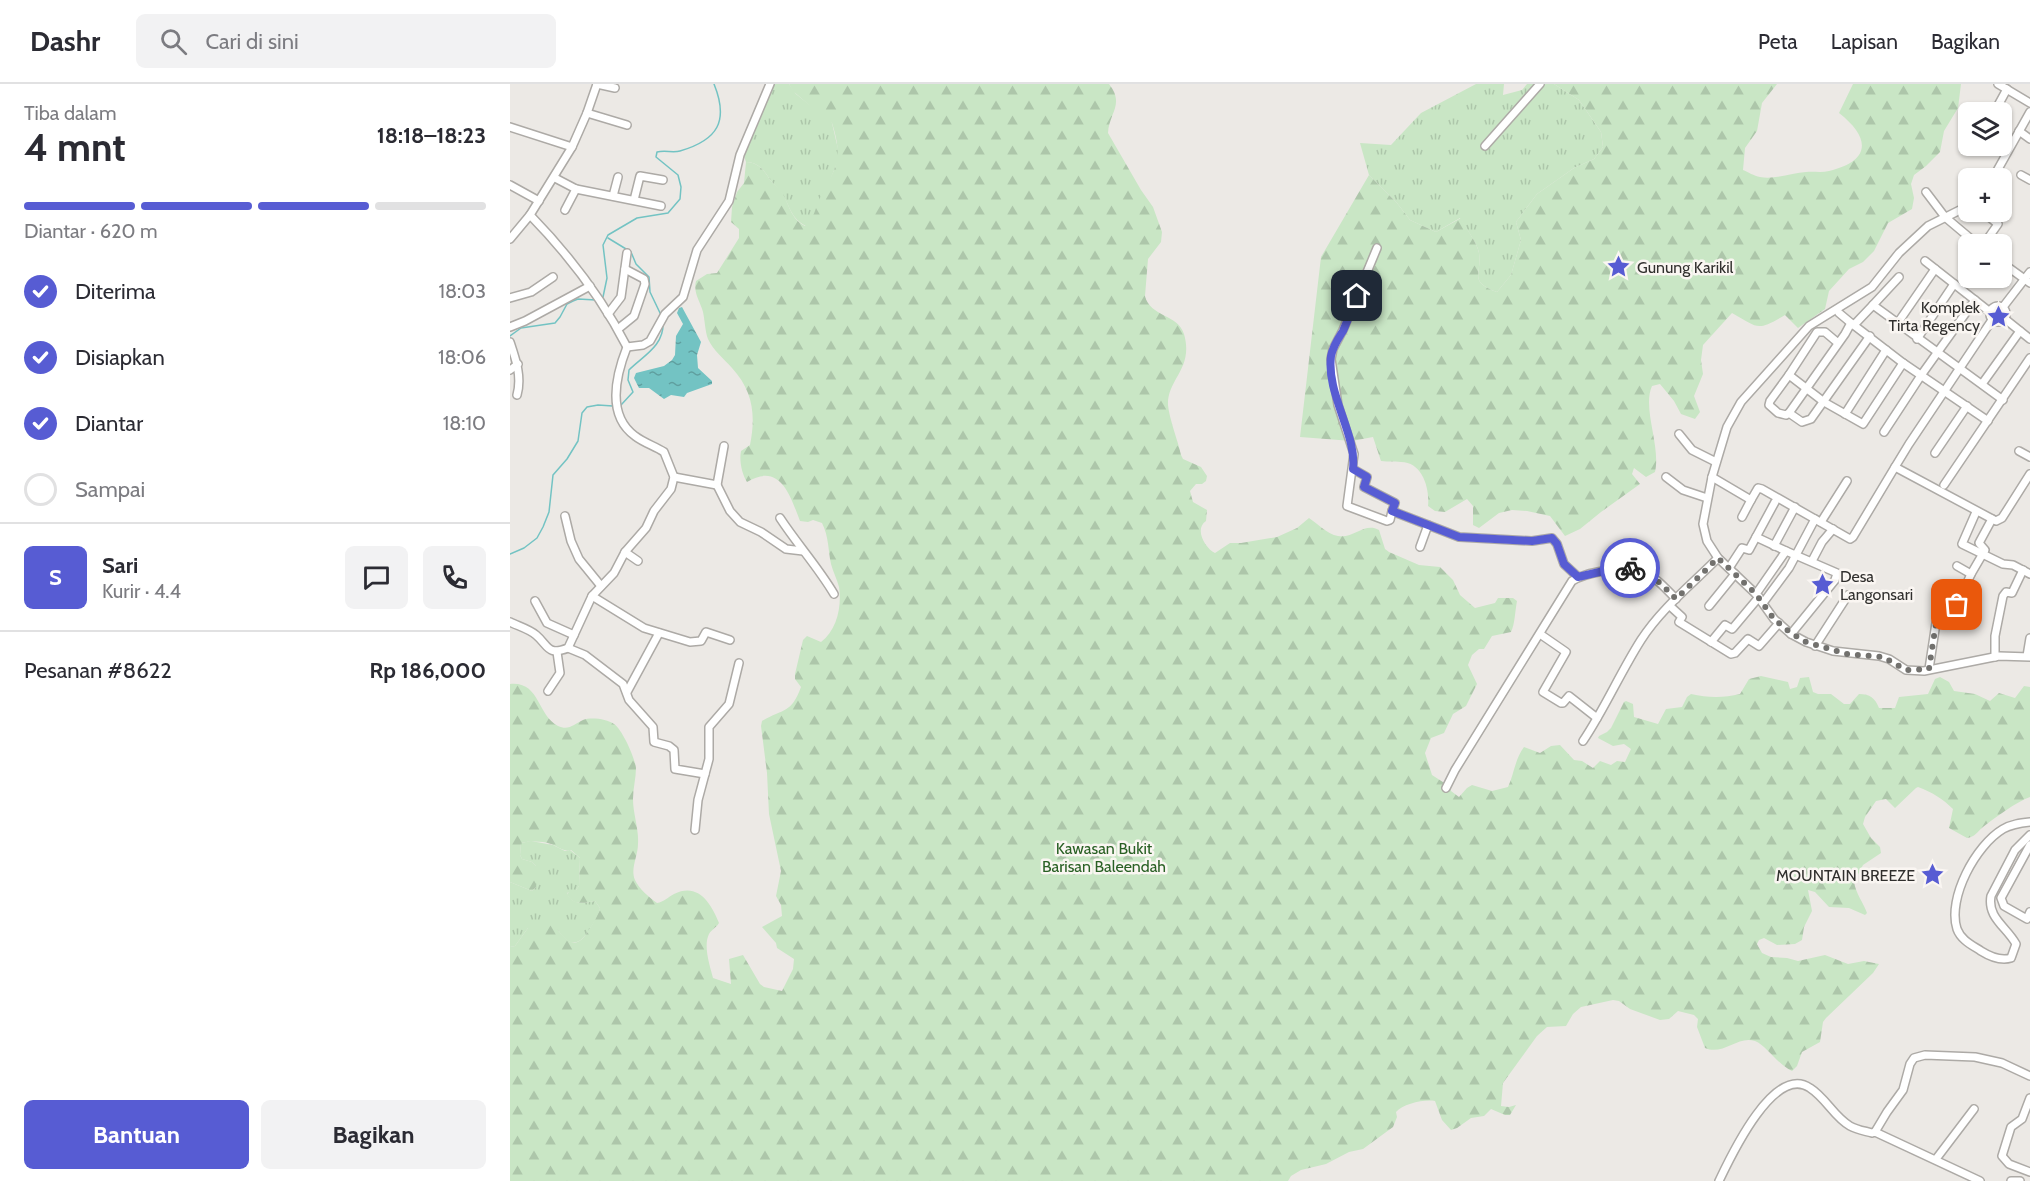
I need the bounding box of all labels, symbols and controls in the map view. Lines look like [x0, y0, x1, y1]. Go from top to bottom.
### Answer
search box [136, 14, 556, 68]
text: Dashr [30, 24, 100, 58]
icon: search [157, 25, 190, 58]
text: Cari di sini [205, 28, 299, 55]
text: Peta [1758, 29, 1798, 54]
text: Lapisan [1831, 29, 1898, 54]
text: Bagikan [1931, 29, 2000, 54]
text: Tiba dalam [24, 101, 116, 125]
map controls [1958, 102, 2012, 288]
button: layers [1958, 102, 2012, 156]
text: 18:18–18:23 [377, 122, 486, 149]
text: 4 mnt [24, 123, 126, 171]
button: + [1958, 168, 2012, 222]
text: Diantar · 620 m [24, 219, 158, 243]
button: − [1958, 234, 2012, 288]
place icon: Gunung Karikil [1606, 254, 1632, 280]
place label: Gunung Karikil [1637, 258, 1734, 277]
pin [1331, 270, 1382, 321]
icon: check [24, 275, 57, 308]
text: Diterima [75, 278, 156, 305]
text: 18:03 [438, 279, 486, 303]
icon: home [1340, 279, 1373, 312]
place label: Komplek Tirta Regency [1889, 298, 1981, 335]
place icon: Komplek Tirta Regency [1985, 303, 2011, 329]
icon: check [24, 341, 57, 374]
text: Disiapkan [75, 344, 165, 371]
text: 18:06 [438, 345, 486, 369]
icon: check [24, 407, 57, 440]
text: Diantar [75, 410, 143, 437]
text: 18:10 [443, 411, 486, 435]
text: Sampai [75, 476, 145, 503]
courier [1600, 538, 1660, 598]
button: chat [345, 546, 408, 609]
button: phone [423, 546, 486, 609]
text: Sari [102, 552, 138, 579]
icon: bike [1614, 552, 1647, 585]
text: S [49, 564, 62, 591]
place label: Desa Langonsari [1840, 567, 1913, 604]
place icon: Desa Langonsari [1809, 572, 1835, 598]
text: Kurir · 4.4 [102, 579, 181, 603]
pin [1931, 579, 1982, 630]
icon: bag [1940, 588, 1973, 621]
text: Pesanan #8622 [24, 657, 172, 684]
text: Rp 186,000 [370, 657, 486, 684]
park label: Kawasan Bukit Barisan Baleendah [1042, 839, 1166, 876]
place icon: MOUNTAIN BREEZE [1920, 862, 1946, 888]
place label: MOUNTAIN BREEZE [1776, 866, 1915, 885]
button: Bantuan [24, 1100, 249, 1169]
button: Bagikan [261, 1100, 486, 1169]

